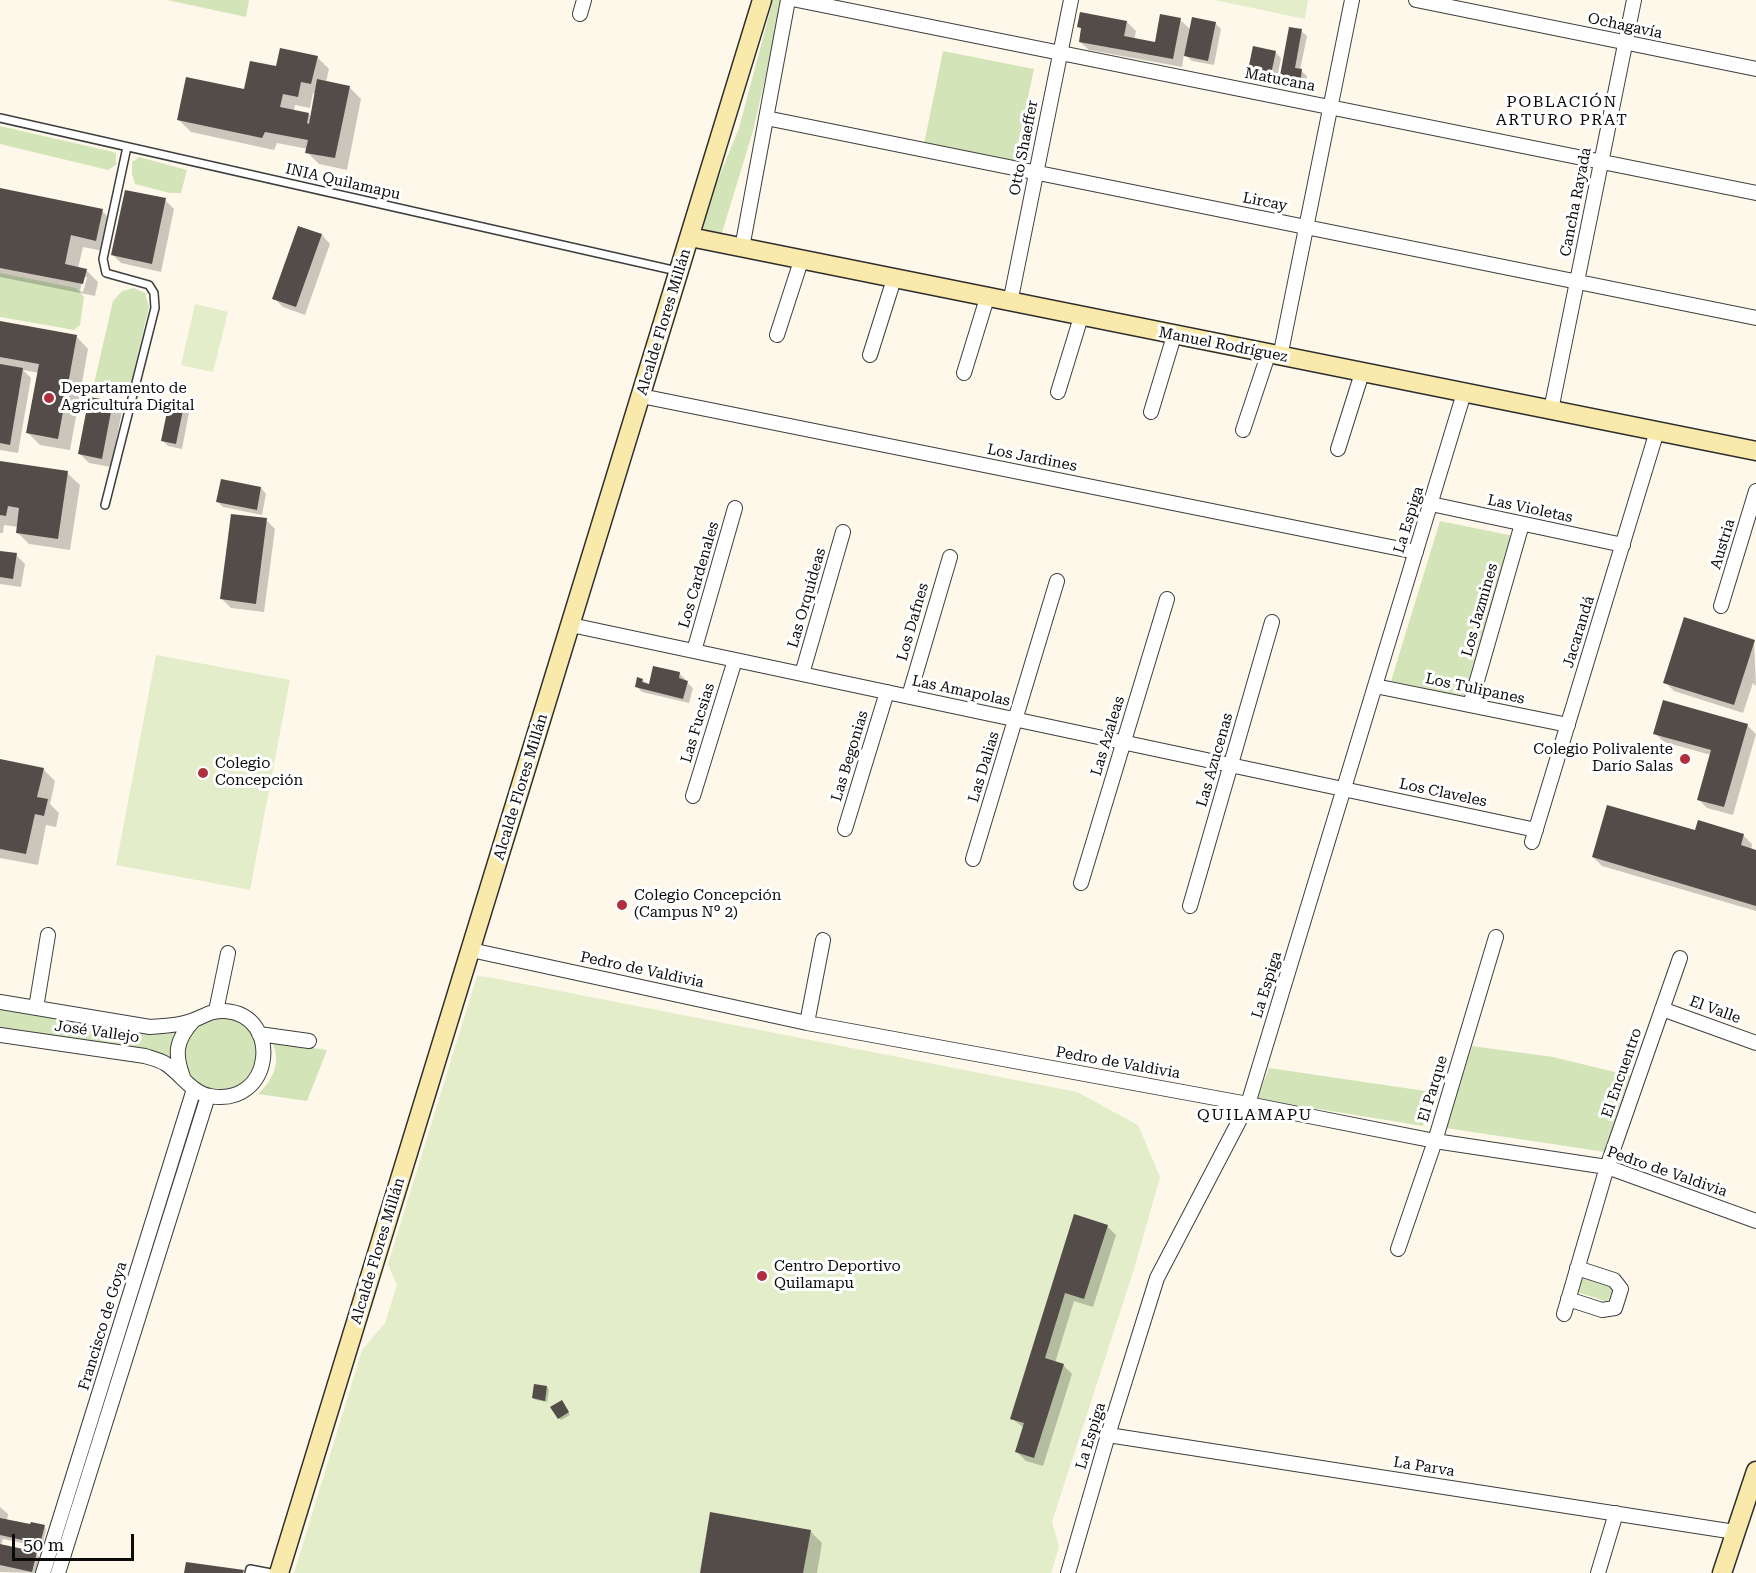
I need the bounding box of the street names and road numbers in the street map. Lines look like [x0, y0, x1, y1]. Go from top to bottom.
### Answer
street label: Ochagavía [1586, 9, 1664, 43]
street label: Matucana [1243, 64, 1317, 96]
street label: Otto Shaeffer [1006, 99, 1042, 197]
street label: Cancha Rayada [1557, 146, 1595, 258]
street label: INIA Quilamapu [284, 160, 402, 204]
street label: Lircay [1241, 189, 1289, 215]
street label: Alcalde Flores Millán [633, 247, 695, 397]
street label: Manuel Rodríguez [1157, 324, 1289, 366]
street label: Los Jardines [986, 440, 1078, 476]
street label: La Espiga [1390, 484, 1428, 556]
street label: Las Violetas [1486, 491, 1574, 527]
street label: Austria [1707, 517, 1739, 571]
street label: Los Cardenales [675, 520, 723, 630]
street label: Las Orquídeas [784, 546, 830, 650]
street label: Los Jazmines [1458, 561, 1502, 659]
street label: Los Dafnes [893, 581, 933, 663]
street label: Jacarandá [1560, 594, 1598, 670]
street label: Los Tulipanes [1424, 670, 1526, 708]
street label: Las Amapolas [910, 672, 1012, 710]
street label: Las Fucsias [677, 681, 719, 765]
street label: Las Azaleas [1087, 694, 1129, 778]
street label: Las Begonias [828, 709, 872, 803]
street label: Las Azucenas [1193, 711, 1237, 809]
street label: Alcalde Flores Millán [490, 712, 552, 862]
street label: Las Dalias [965, 730, 1003, 804]
street label: Los Claveles [1398, 775, 1488, 811]
street label: Pedro de Valdivia [578, 948, 706, 992]
street label: La Espiga [1248, 949, 1286, 1021]
street label: El Valle [1687, 992, 1743, 1028]
street label: José Vallejo [53, 1017, 141, 1047]
street label: El Encuentro [1598, 1026, 1646, 1120]
street label: Pedro de Valdivia [1054, 1043, 1182, 1083]
street label: El Parque [1414, 1054, 1452, 1124]
street label: Pedro de Valdivia [1604, 1143, 1730, 1201]
street label: Alcalde Flores Millán [347, 1176, 409, 1326]
street label: Francisco de Goya [75, 1259, 131, 1393]
street label: La Espiga [1072, 1400, 1110, 1472]
street label: La Parva [1392, 1453, 1456, 1481]

